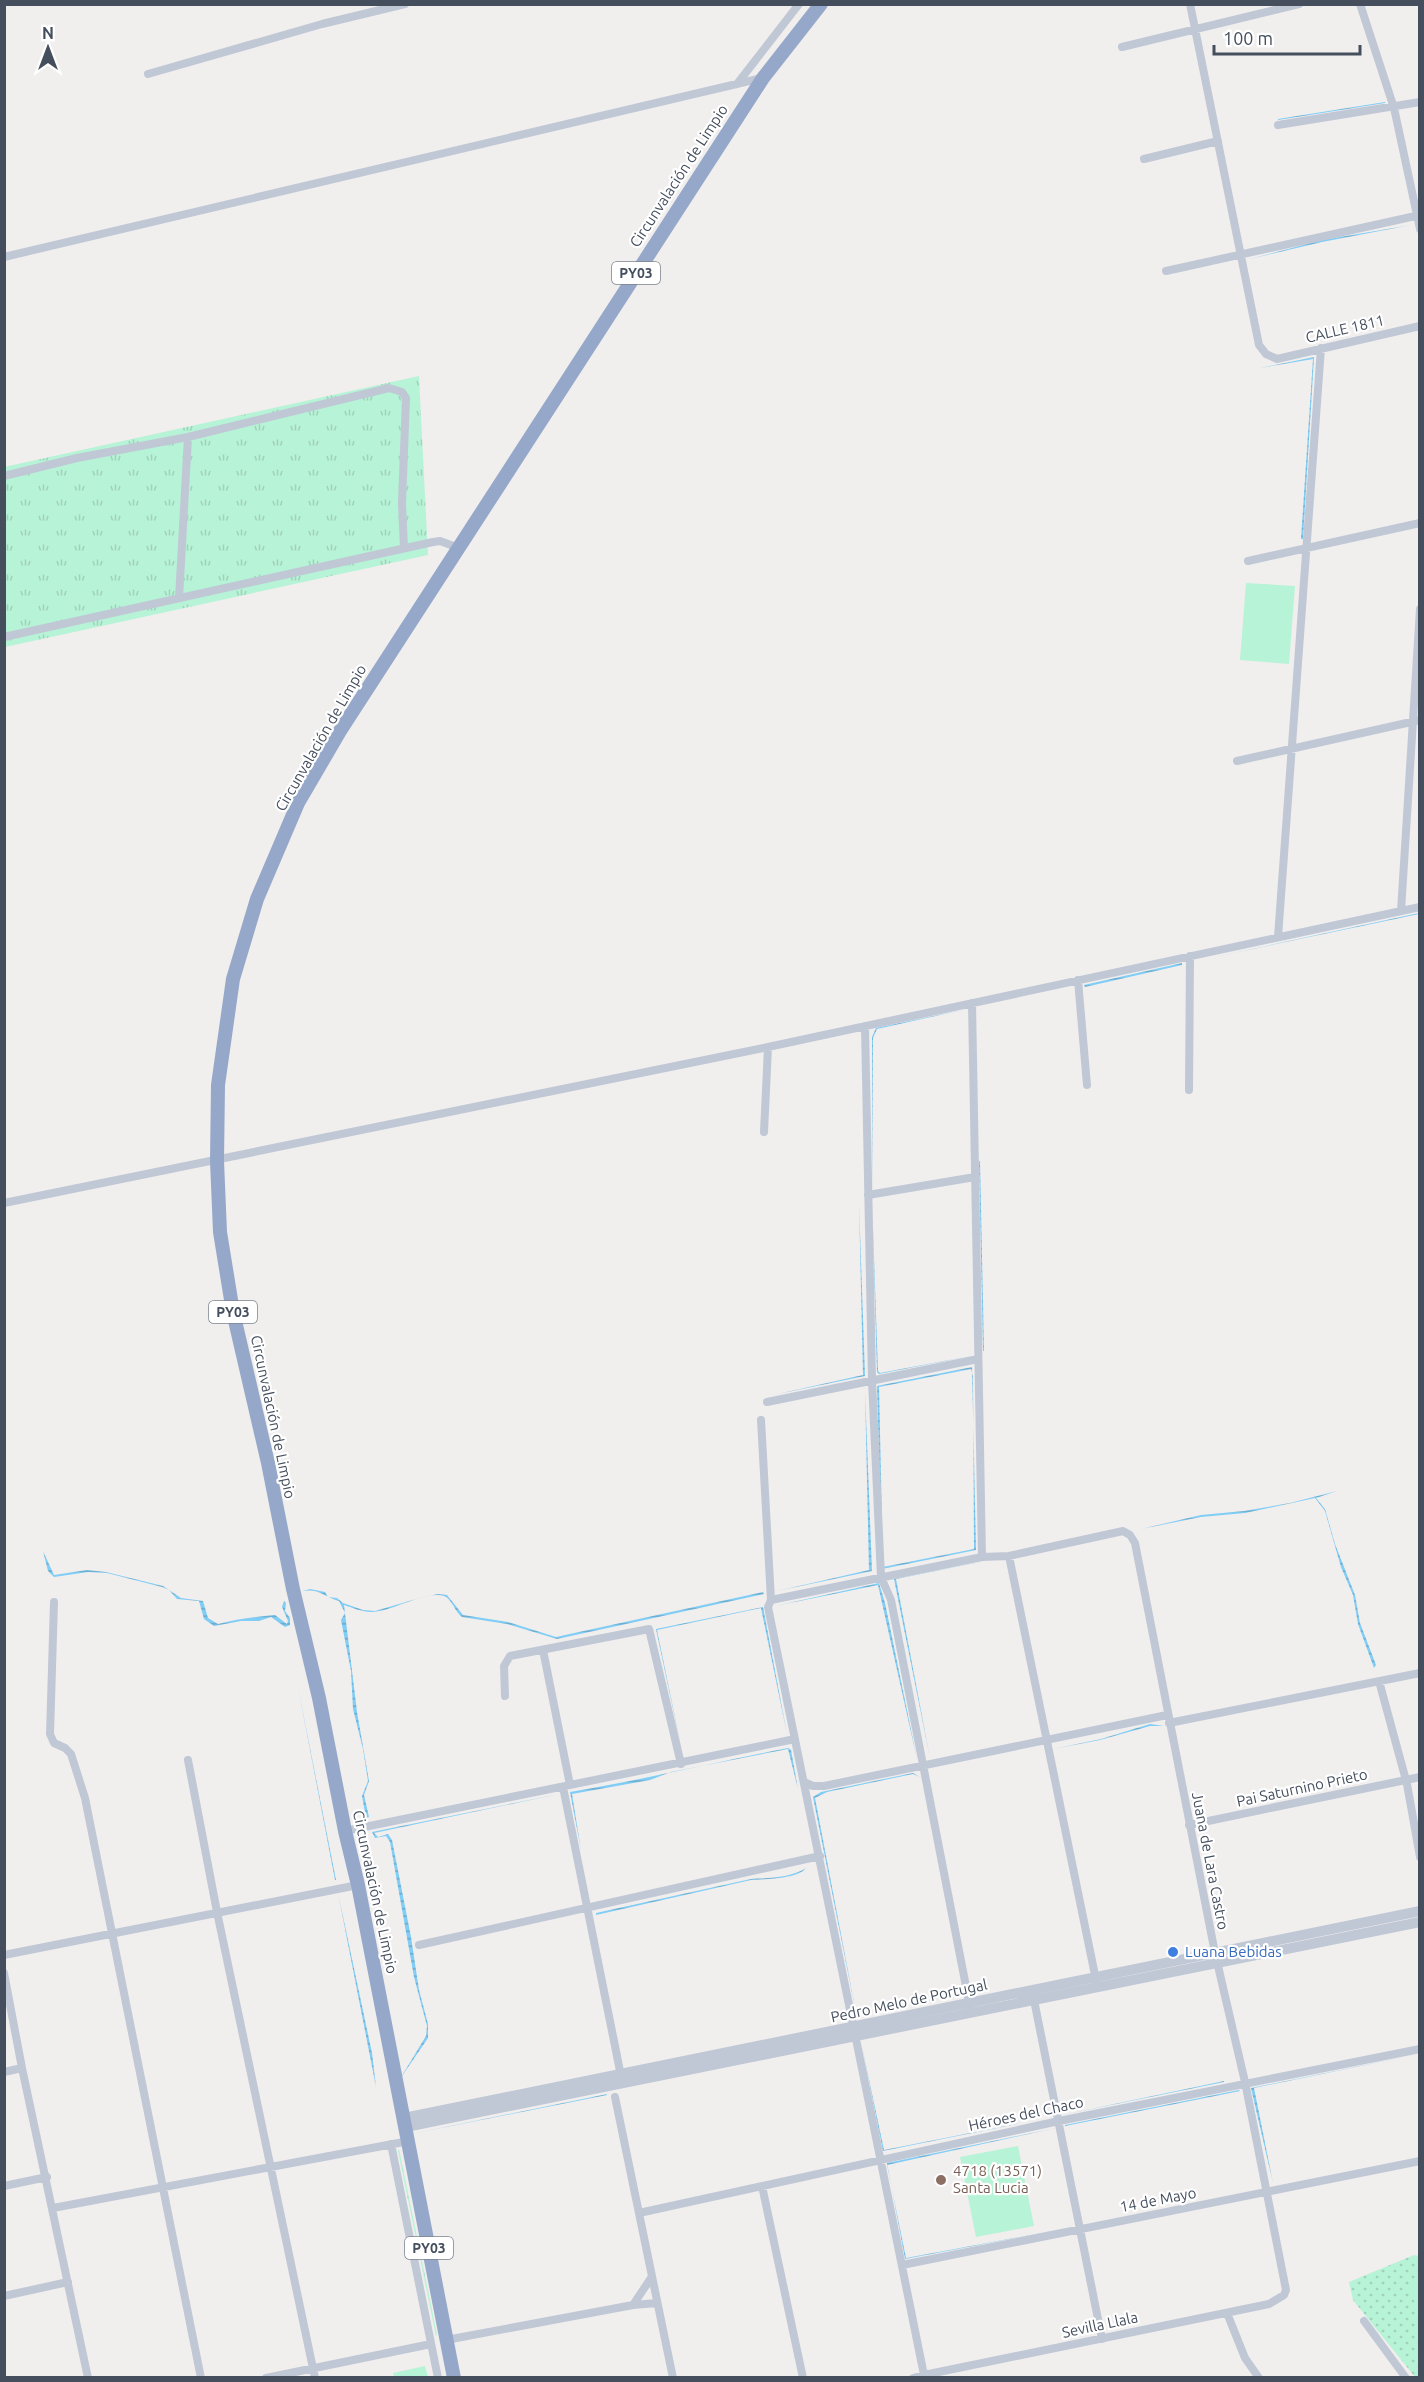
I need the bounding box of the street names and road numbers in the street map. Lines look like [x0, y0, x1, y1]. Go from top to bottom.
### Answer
street label: Circunvalación de Limpio [626, 101, 731, 250]
road number: PY03 [612, 262, 660, 284]
street label: CALLE 1811 [1304, 311, 1386, 346]
street label: Circunvalación de Limpio [272, 661, 370, 814]
road number: PY03 [209, 1301, 257, 1323]
street label: Circunvalación de Limpio [248, 1334, 299, 1500]
street label: Pai Saturnino Prieto [1235, 1765, 1369, 1810]
street label: Juana de Lara Castro [1189, 1791, 1232, 1931]
street label: Circunvalación de Limpio [350, 1809, 401, 1975]
street label: Pedro Melo de Portugal [829, 1976, 989, 2025]
street label: Héroes del Chaco [967, 2093, 1085, 2134]
street label: 14 de Mayo [1118, 2184, 1198, 2215]
road number: PY03 [405, 2237, 453, 2259]
street label: Sevilla Llala [1060, 2308, 1139, 2341]

